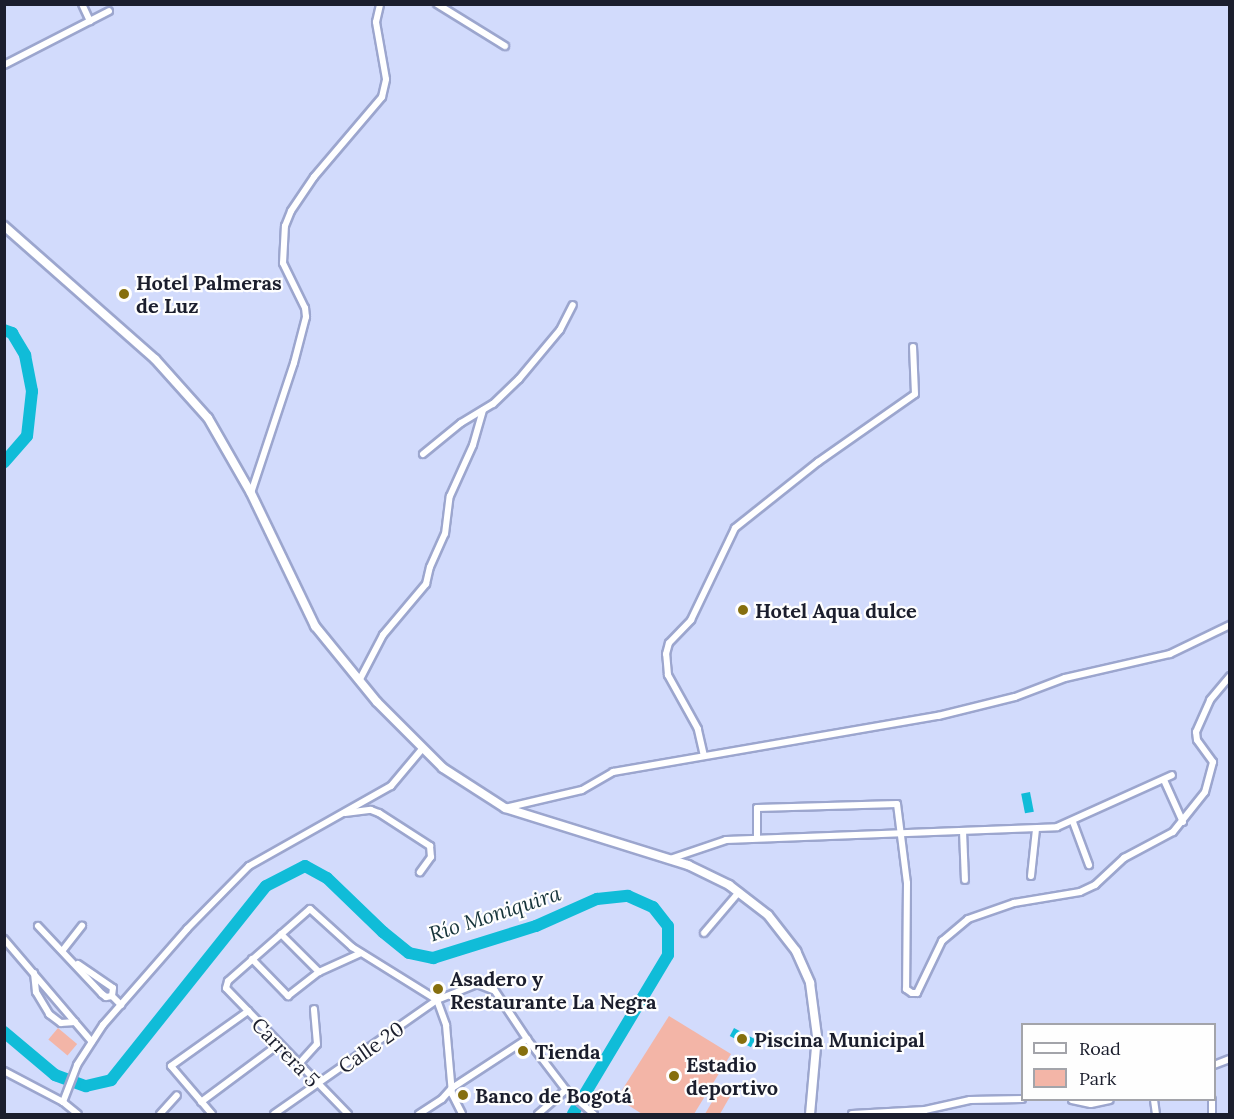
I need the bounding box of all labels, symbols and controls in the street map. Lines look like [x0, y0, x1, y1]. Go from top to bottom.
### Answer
place label: Hotel Palmeras de Luz [136, 270, 282, 317]
marker: Hotel Palmeras de Luz [117, 287, 131, 301]
place label: Hotel Aqua dulce [755, 598, 917, 622]
marker: Hotel Aqua dulce [736, 603, 750, 617]
water label: Río Moniquira [426, 881, 564, 947]
place label: Asadero y Restaurante La Negra [450, 966, 657, 1013]
marker: Asadero y Restaurante La Negra [431, 982, 445, 996]
street label: Carrera 5 [247, 1012, 325, 1092]
street label: Calle 20 [334, 1016, 408, 1078]
legend [1021, 1023, 1216, 1101]
place label: Piscina Municipal [754, 1027, 925, 1051]
marker: Piscina Municipal [735, 1032, 749, 1046]
text: Road [1079, 1037, 1121, 1060]
place label: Tienda [535, 1039, 600, 1063]
marker: Tienda [516, 1044, 530, 1058]
place label: Estadio deportivo [686, 1052, 778, 1099]
text: Park [1079, 1067, 1116, 1090]
marker: Estadio deportivo [667, 1069, 681, 1083]
place label: Banco de Bogotá [475, 1083, 632, 1107]
marker: Banco de Bogotá [456, 1088, 470, 1102]

